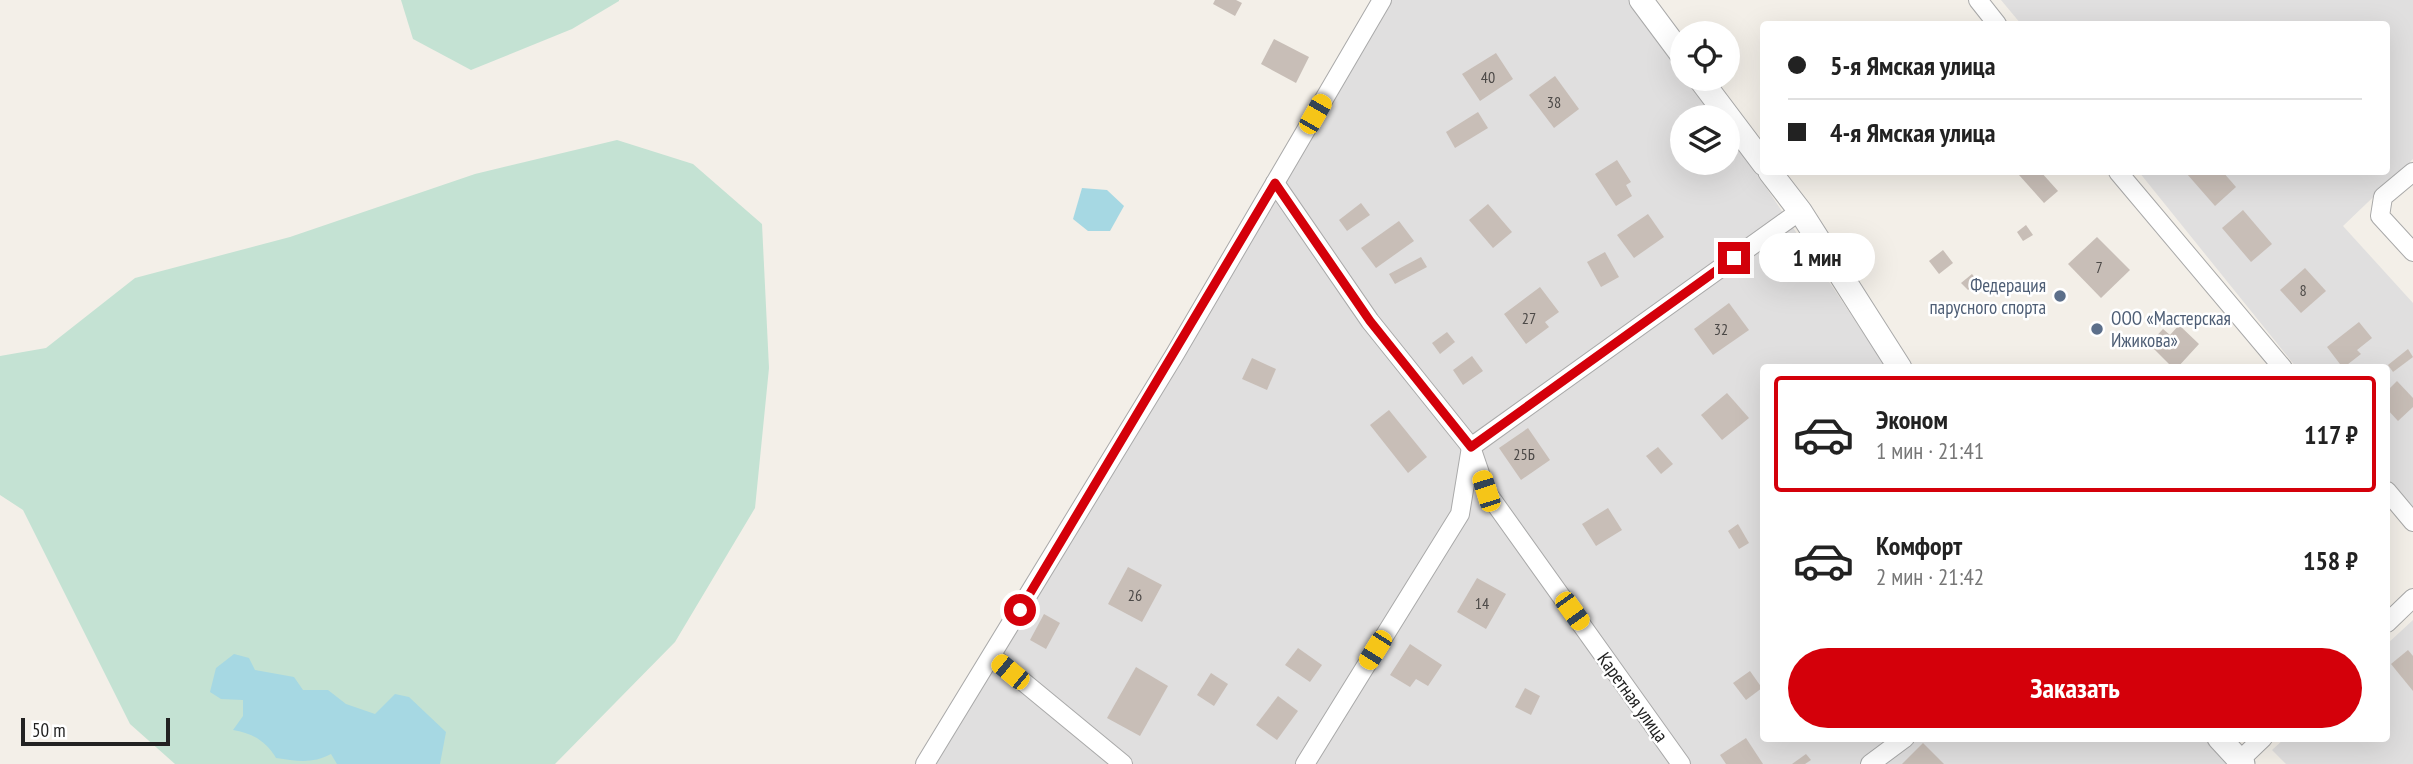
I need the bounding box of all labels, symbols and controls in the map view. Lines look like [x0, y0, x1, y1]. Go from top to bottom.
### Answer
map controls [1670, 21, 1740, 175]
button: locate [1670, 21, 1740, 91]
text: 5-я Ямская улица [1830, 49, 1995, 82]
house number: 40 [1481, 67, 1495, 87]
car [1296, 91, 1335, 137]
house number: 38 [1547, 92, 1561, 112]
button: layers [1670, 105, 1740, 175]
text: 4-я Ямская улица [1830, 116, 1995, 149]
callout: 1 мин [1758, 233, 1874, 282]
route end [1718, 242, 1750, 274]
text: 1 мин [1792, 243, 1842, 272]
house number: 7 [2095, 257, 2103, 277]
place label: Федерация парусного спорта [1929, 273, 2046, 319]
house number: 8 [2299, 280, 2307, 300]
marker: Федерация парусного спорта [2052, 288, 2068, 304]
place label: ООО «Мастерская Ижикова» [2111, 306, 2231, 352]
house number: 27 [1522, 308, 1536, 328]
house number: 32 [1714, 319, 1728, 339]
marker: ООО «Мастерская Ижикова» [2089, 321, 2105, 337]
icon: car [1792, 403, 1855, 466]
text: Эконом [1876, 403, 1948, 436]
text: 117 ₽ [2304, 418, 2358, 451]
text: 1 мин · 21:41 [1876, 436, 1984, 465]
house number: 25Б [1513, 444, 1535, 464]
car [1470, 468, 1503, 514]
icon: car [1792, 529, 1855, 592]
text: Комфорт [1876, 529, 1962, 562]
text: 158 ₽ [2303, 544, 2358, 577]
text: 2 мин · 21:42 [1876, 562, 1984, 591]
house number: 26 [1128, 585, 1142, 605]
car [1552, 588, 1593, 634]
house number: 14 [1475, 593, 1489, 613]
route start [1004, 594, 1036, 626]
car [1355, 627, 1396, 673]
street label: Каретная улица [1592, 647, 1674, 747]
button: Заказать [1788, 648, 2362, 728]
car [988, 651, 1033, 693]
scale bar [21, 715, 170, 747]
text: 50 m [32, 718, 66, 742]

